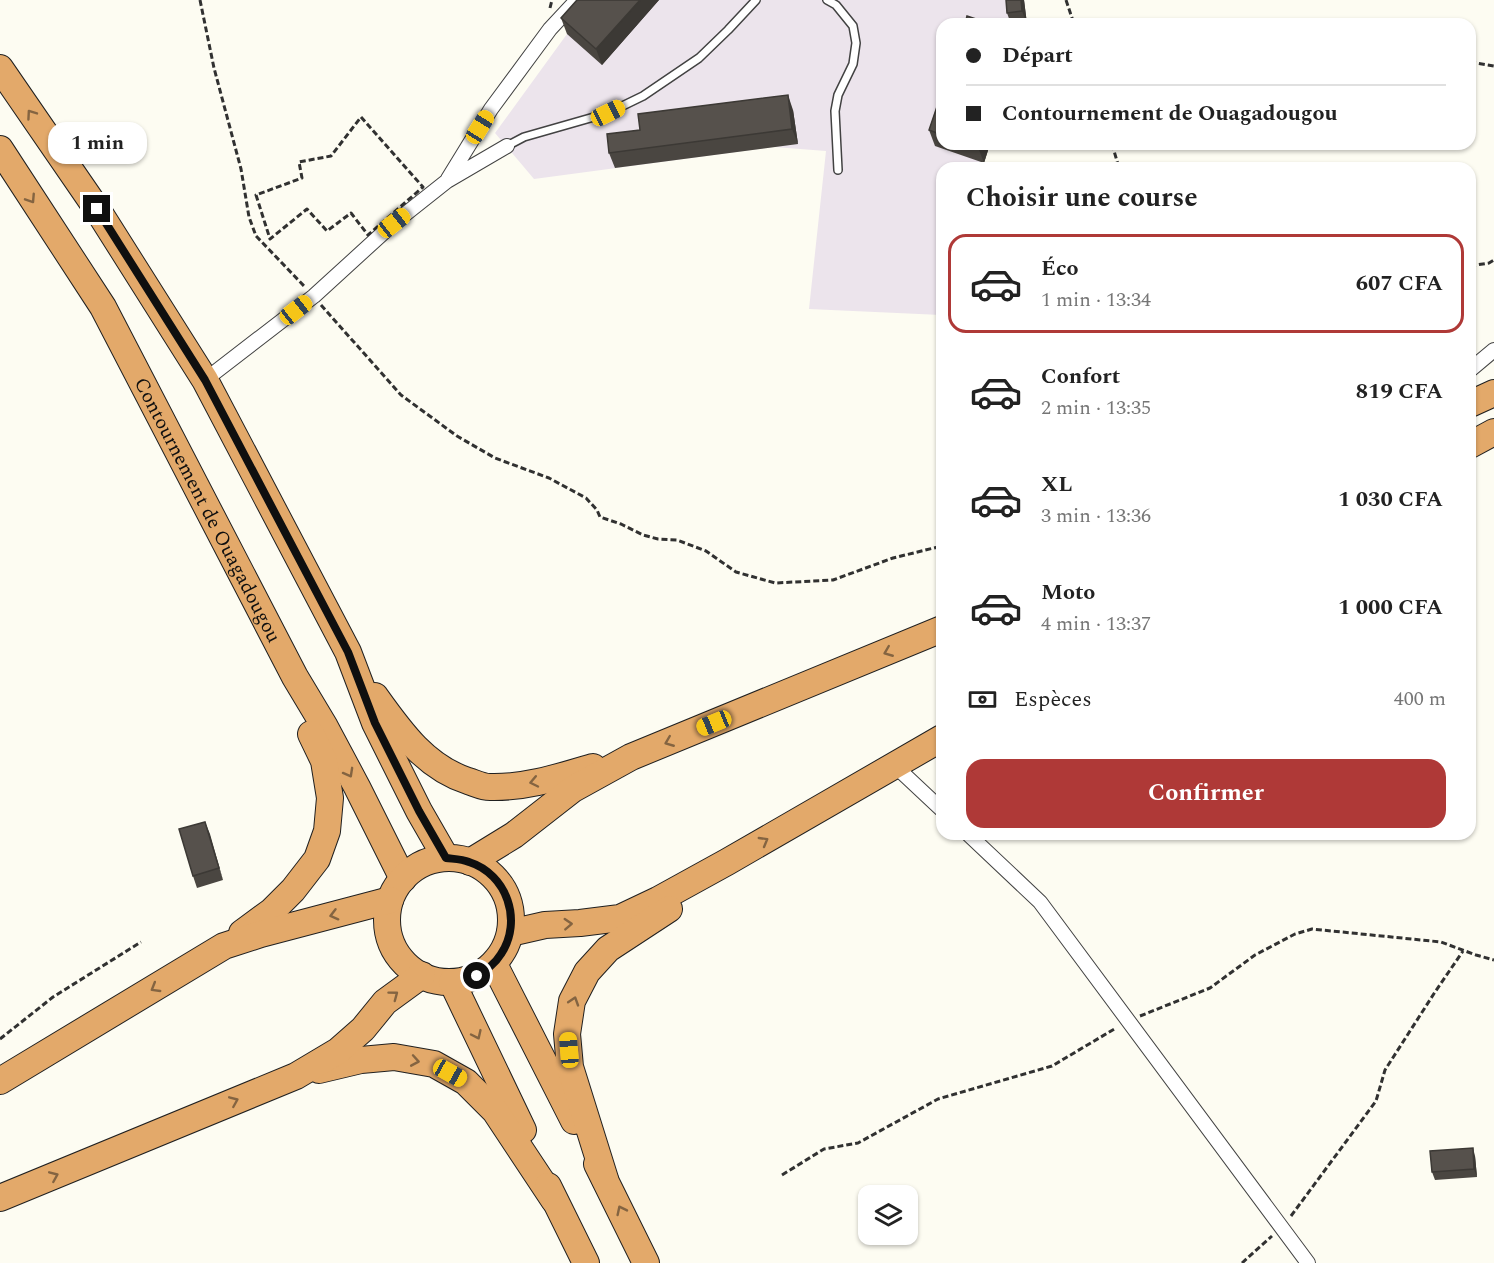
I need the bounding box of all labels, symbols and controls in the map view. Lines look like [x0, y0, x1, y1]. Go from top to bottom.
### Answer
text: Départ [1002, 39, 1073, 72]
car [588, 97, 628, 129]
text: Contournement de Ouagadougou [1002, 97, 1338, 130]
car [463, 107, 497, 147]
one-way arrow [27, 109, 38, 120]
callout: 1 min [48, 122, 146, 164]
text: 1 min [71, 128, 124, 158]
text: Choisir une course [966, 177, 1198, 219]
one-way arrow [24, 193, 36, 203]
route end [83, 195, 110, 222]
car [374, 205, 414, 241]
text: Éco [1041, 252, 1079, 285]
icon: car [969, 257, 1023, 311]
text: 607 CFA [1356, 267, 1443, 300]
text: 1 min · 13:34 [1041, 285, 1151, 315]
car [276, 292, 316, 328]
text: Confort [1041, 360, 1120, 393]
icon: car [969, 365, 1023, 419]
street label: Contournement de Ouagadougou [126, 372, 289, 648]
text: 819 CFA [1356, 375, 1443, 408]
text: 2 min · 13:35 [1041, 393, 1151, 423]
text: XL [1041, 468, 1072, 501]
icon: car [969, 473, 1023, 527]
text: 1 030 CFA [1338, 483, 1443, 516]
text: 3 min · 13:36 [1041, 501, 1151, 531]
text: Moto [1041, 576, 1095, 609]
icon: car [969, 581, 1023, 635]
text: 1 000 CFA [1338, 591, 1443, 624]
text: 4 min · 13:37 [1041, 609, 1151, 639]
one-way arrow [883, 645, 894, 657]
icon: cash [966, 683, 999, 716]
text: Espèces [1014, 683, 1092, 716]
text: 400 m [1394, 684, 1446, 714]
car [694, 708, 734, 738]
one-way arrow [664, 735, 675, 747]
button: Confirmer [966, 759, 1446, 828]
one-way arrow [342, 767, 353, 777]
one-way arrow [529, 775, 539, 788]
one-way arrow [758, 837, 768, 848]
one-way arrow [329, 908, 339, 921]
one-way arrow [563, 917, 572, 930]
route start [463, 962, 490, 989]
one-way arrow [151, 981, 161, 992]
one-way arrow [387, 991, 398, 1002]
one-way arrow [567, 996, 579, 1007]
one-way arrow [470, 1028, 482, 1039]
car [558, 1031, 580, 1069]
one-way arrow [410, 1054, 419, 1066]
car [430, 1056, 470, 1090]
one-way arrow [228, 1096, 239, 1108]
one-way arrow [48, 1171, 59, 1183]
map controls [858, 1185, 918, 1245]
button: layers [858, 1185, 918, 1245]
one-way arrow [616, 1206, 628, 1217]

